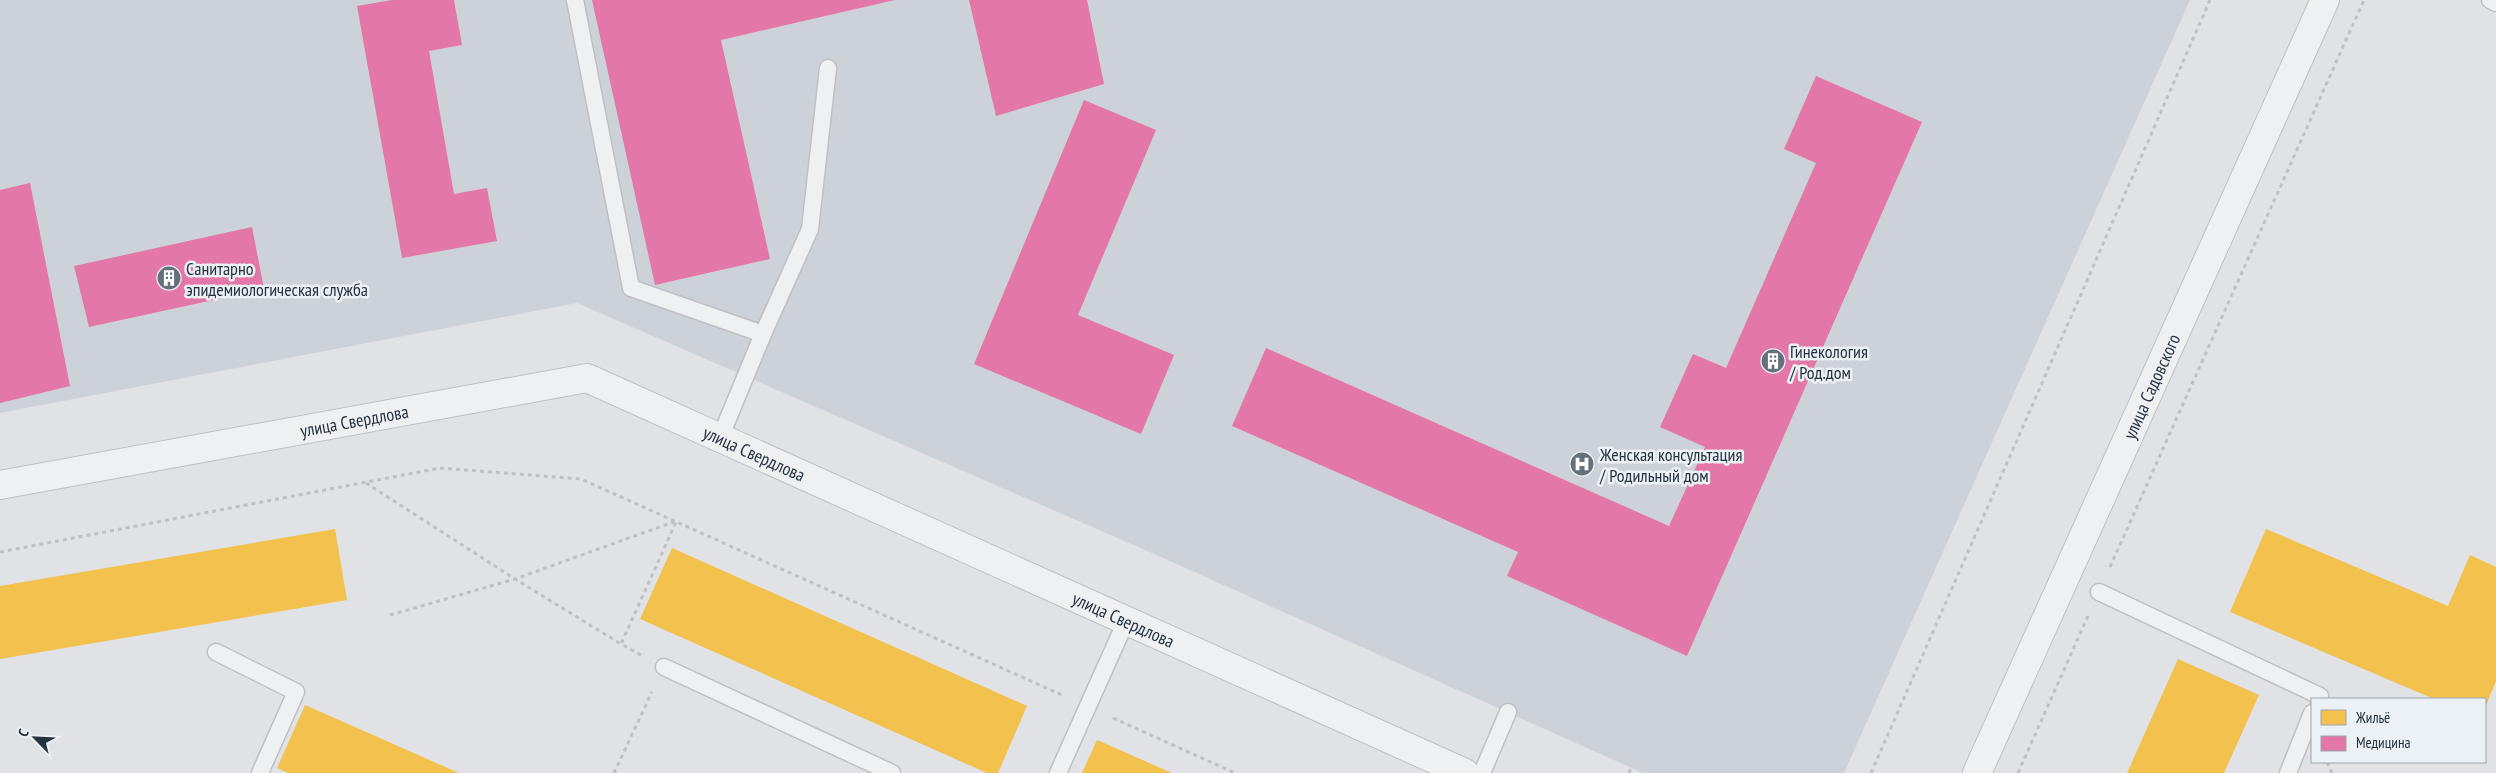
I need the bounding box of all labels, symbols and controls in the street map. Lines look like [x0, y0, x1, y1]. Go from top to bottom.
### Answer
place label: Санитарно эпидемиологическая служба [186, 257, 368, 301]
building icon: Санитарно эпидемиологическая служба [156, 265, 182, 291]
street label: улица Садовского [2117, 330, 2185, 443]
place label: Гинекология / Род.дом [1789, 340, 1868, 384]
building icon: Гинекология / Род.дом [1760, 348, 1786, 374]
street label: улица Свердлова [298, 399, 410, 442]
street label: улица Свердлова [700, 420, 809, 486]
place label: Женская консультация / Родильный дом [1599, 443, 1742, 487]
hospital icon: Женская консультация / Родильный дом [1569, 451, 1595, 477]
street label: улица Свердлова [1069, 586, 1178, 652]
legend [2311, 698, 2486, 763]
text: Жильё [2355, 708, 2390, 727]
north arrow [10, 713, 60, 763]
text: С [14, 726, 33, 739]
text: Медицина [2356, 733, 2410, 752]

